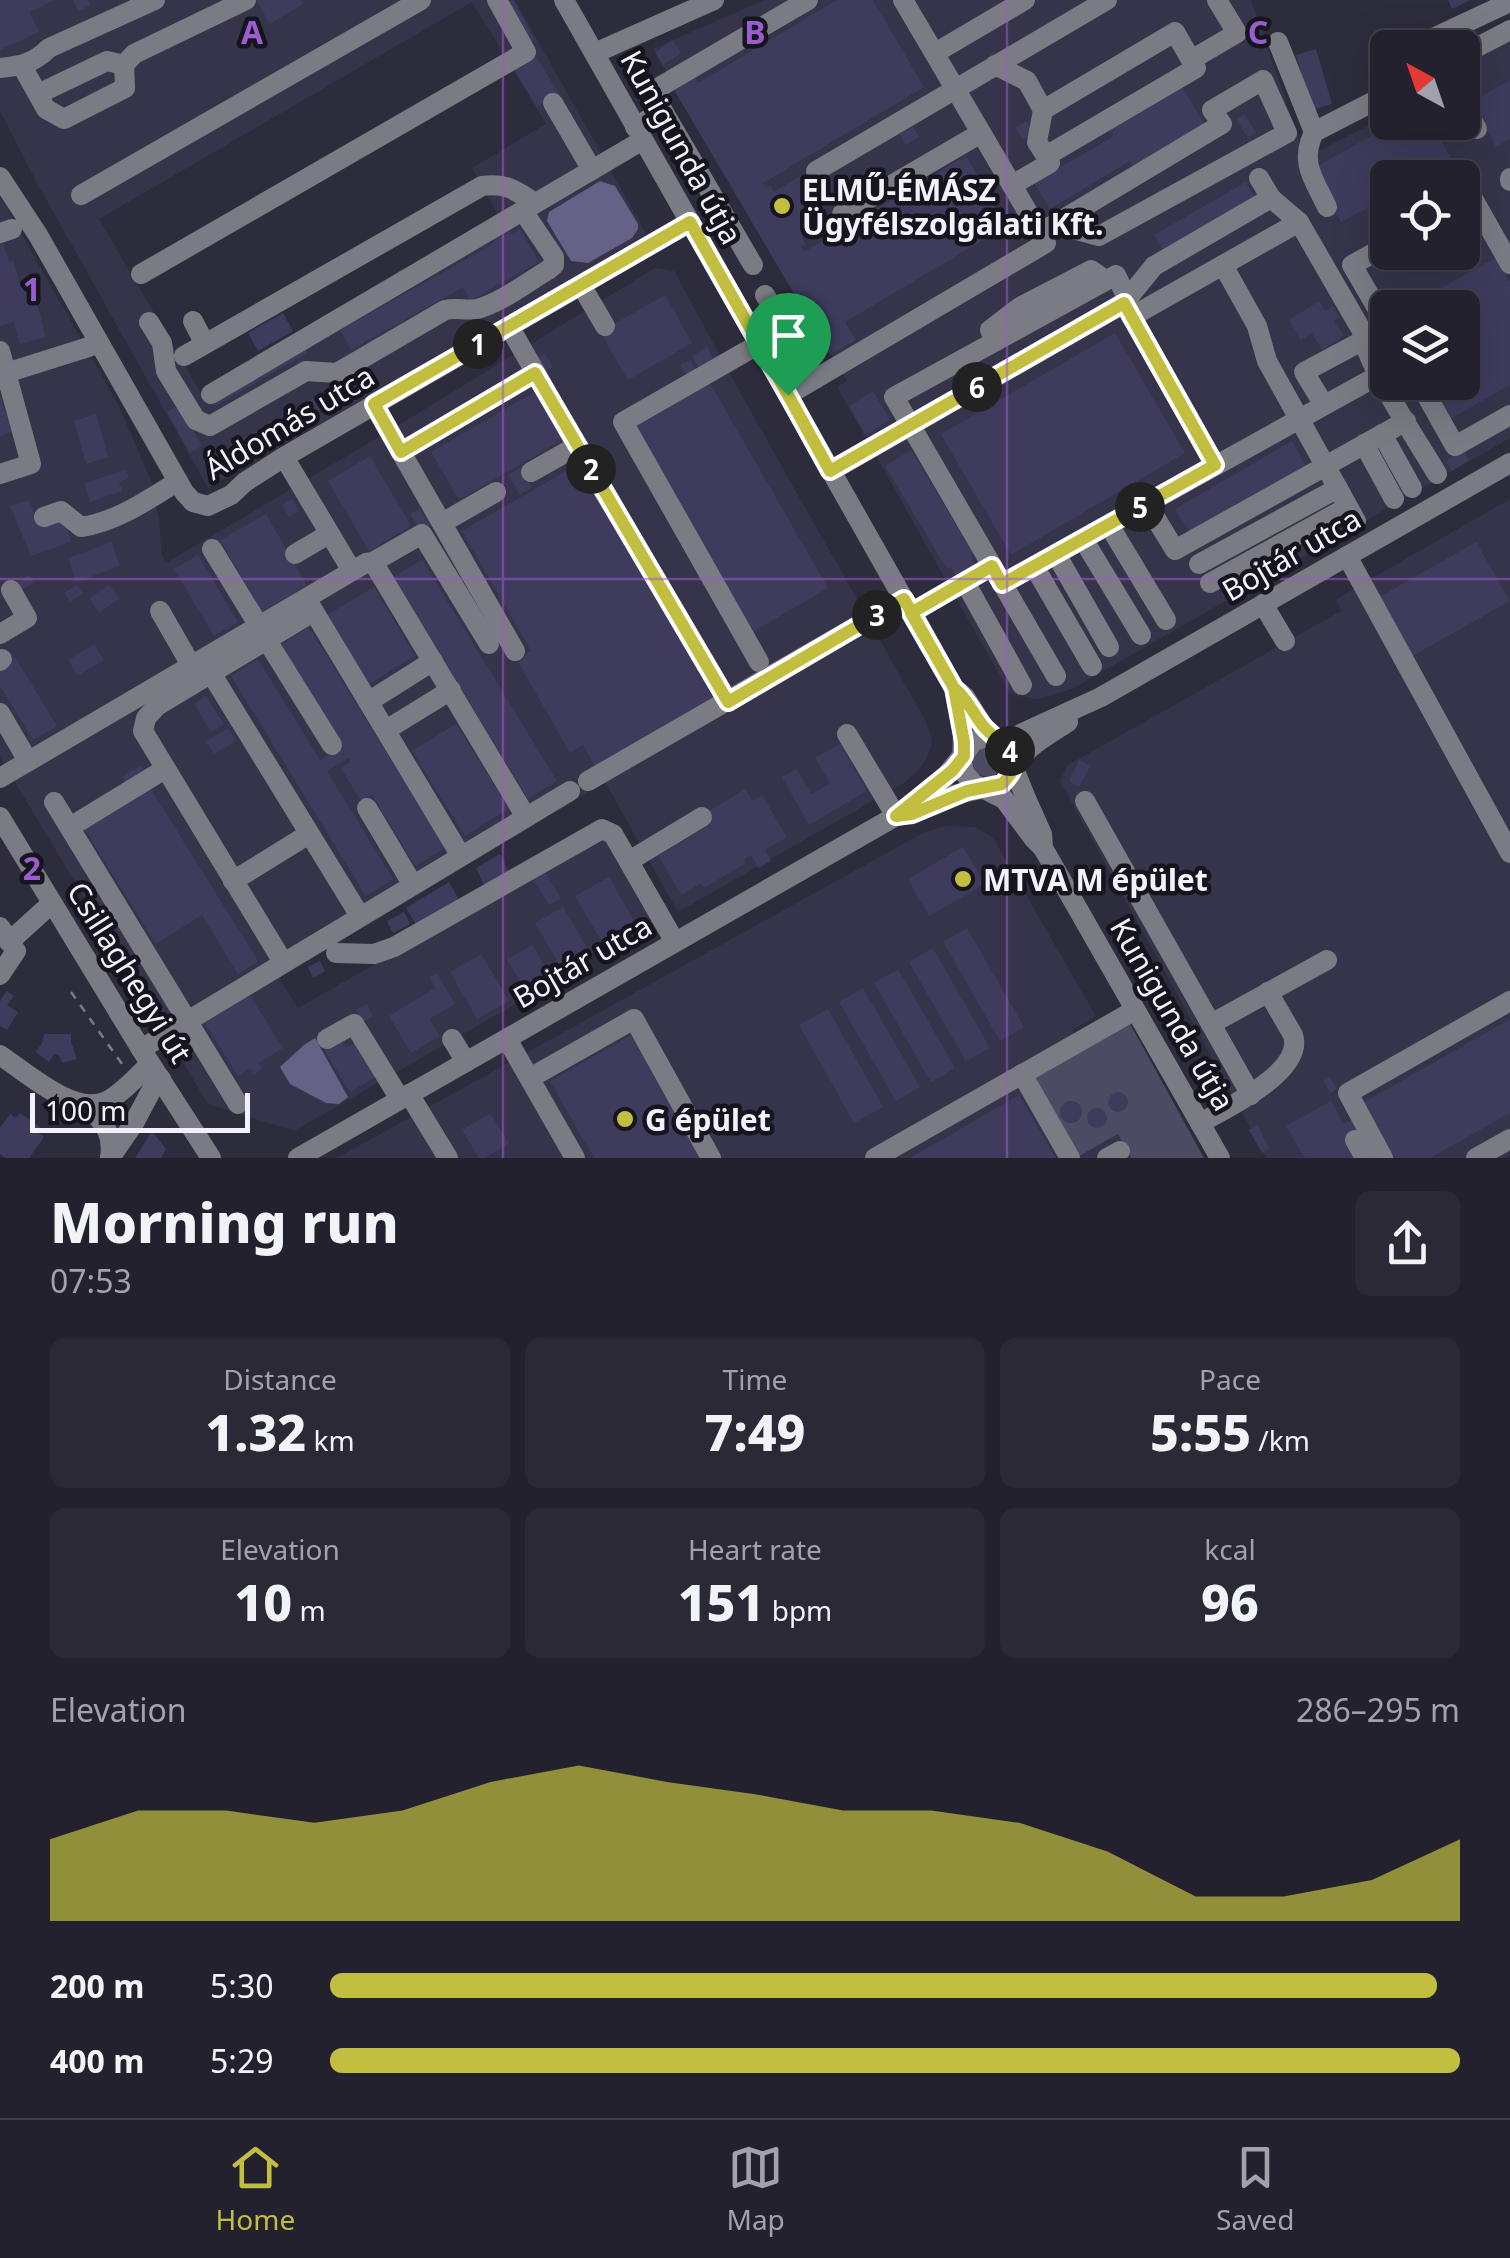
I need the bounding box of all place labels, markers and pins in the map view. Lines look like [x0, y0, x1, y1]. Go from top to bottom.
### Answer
place label: ELMŰ-ÉMÁSZ Ügyfélszolgálati Kft. [802, 169, 1103, 244]
marker: ELMŰ-ÉMÁSZ Ügyfélszolgálati Kft. [771, 195, 793, 217]
pin [746, 293, 831, 396]
pin: 1 [453, 319, 503, 369]
pin: 6 [952, 362, 1002, 412]
pin: 2 [566, 444, 616, 494]
pin: 5 [1115, 482, 1165, 532]
pin: 3 [852, 590, 902, 640]
pin: 4 [985, 726, 1035, 776]
place label: MTVA M épület [983, 859, 1208, 900]
marker: MTVA M épület [952, 868, 974, 890]
place label: G épület [645, 1099, 771, 1140]
marker: G épület [614, 1108, 636, 1130]

